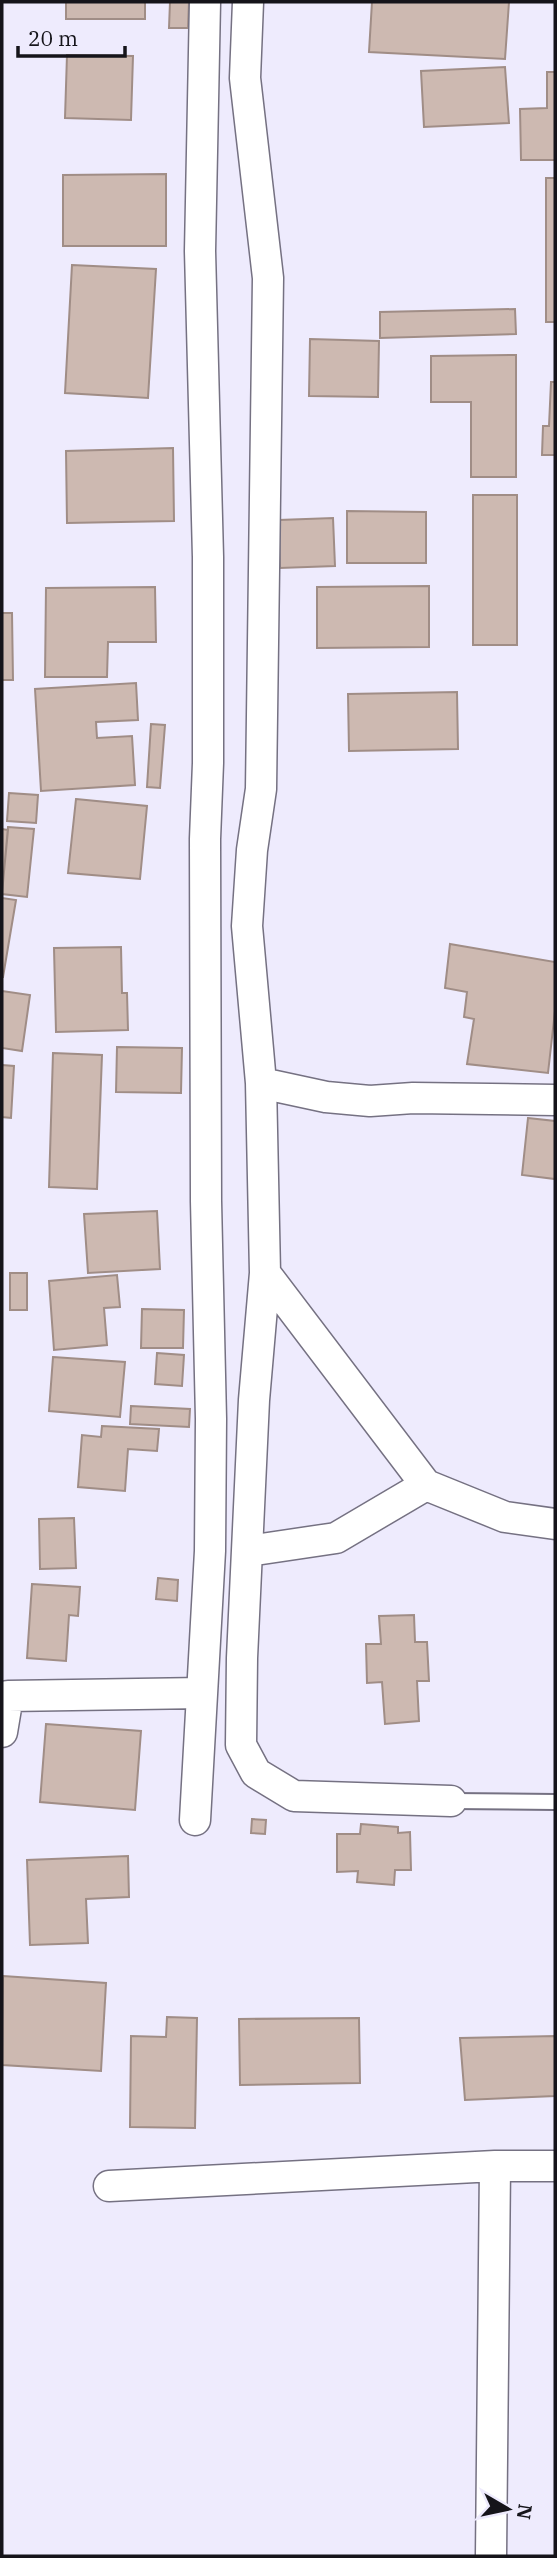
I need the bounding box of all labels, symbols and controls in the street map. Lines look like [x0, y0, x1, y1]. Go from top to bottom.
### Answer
scale bar [18, 14, 124, 58]
text: 20 m [28, 24, 78, 52]
north arrow [473, 2474, 543, 2544]
text: N [512, 2502, 538, 2521]

